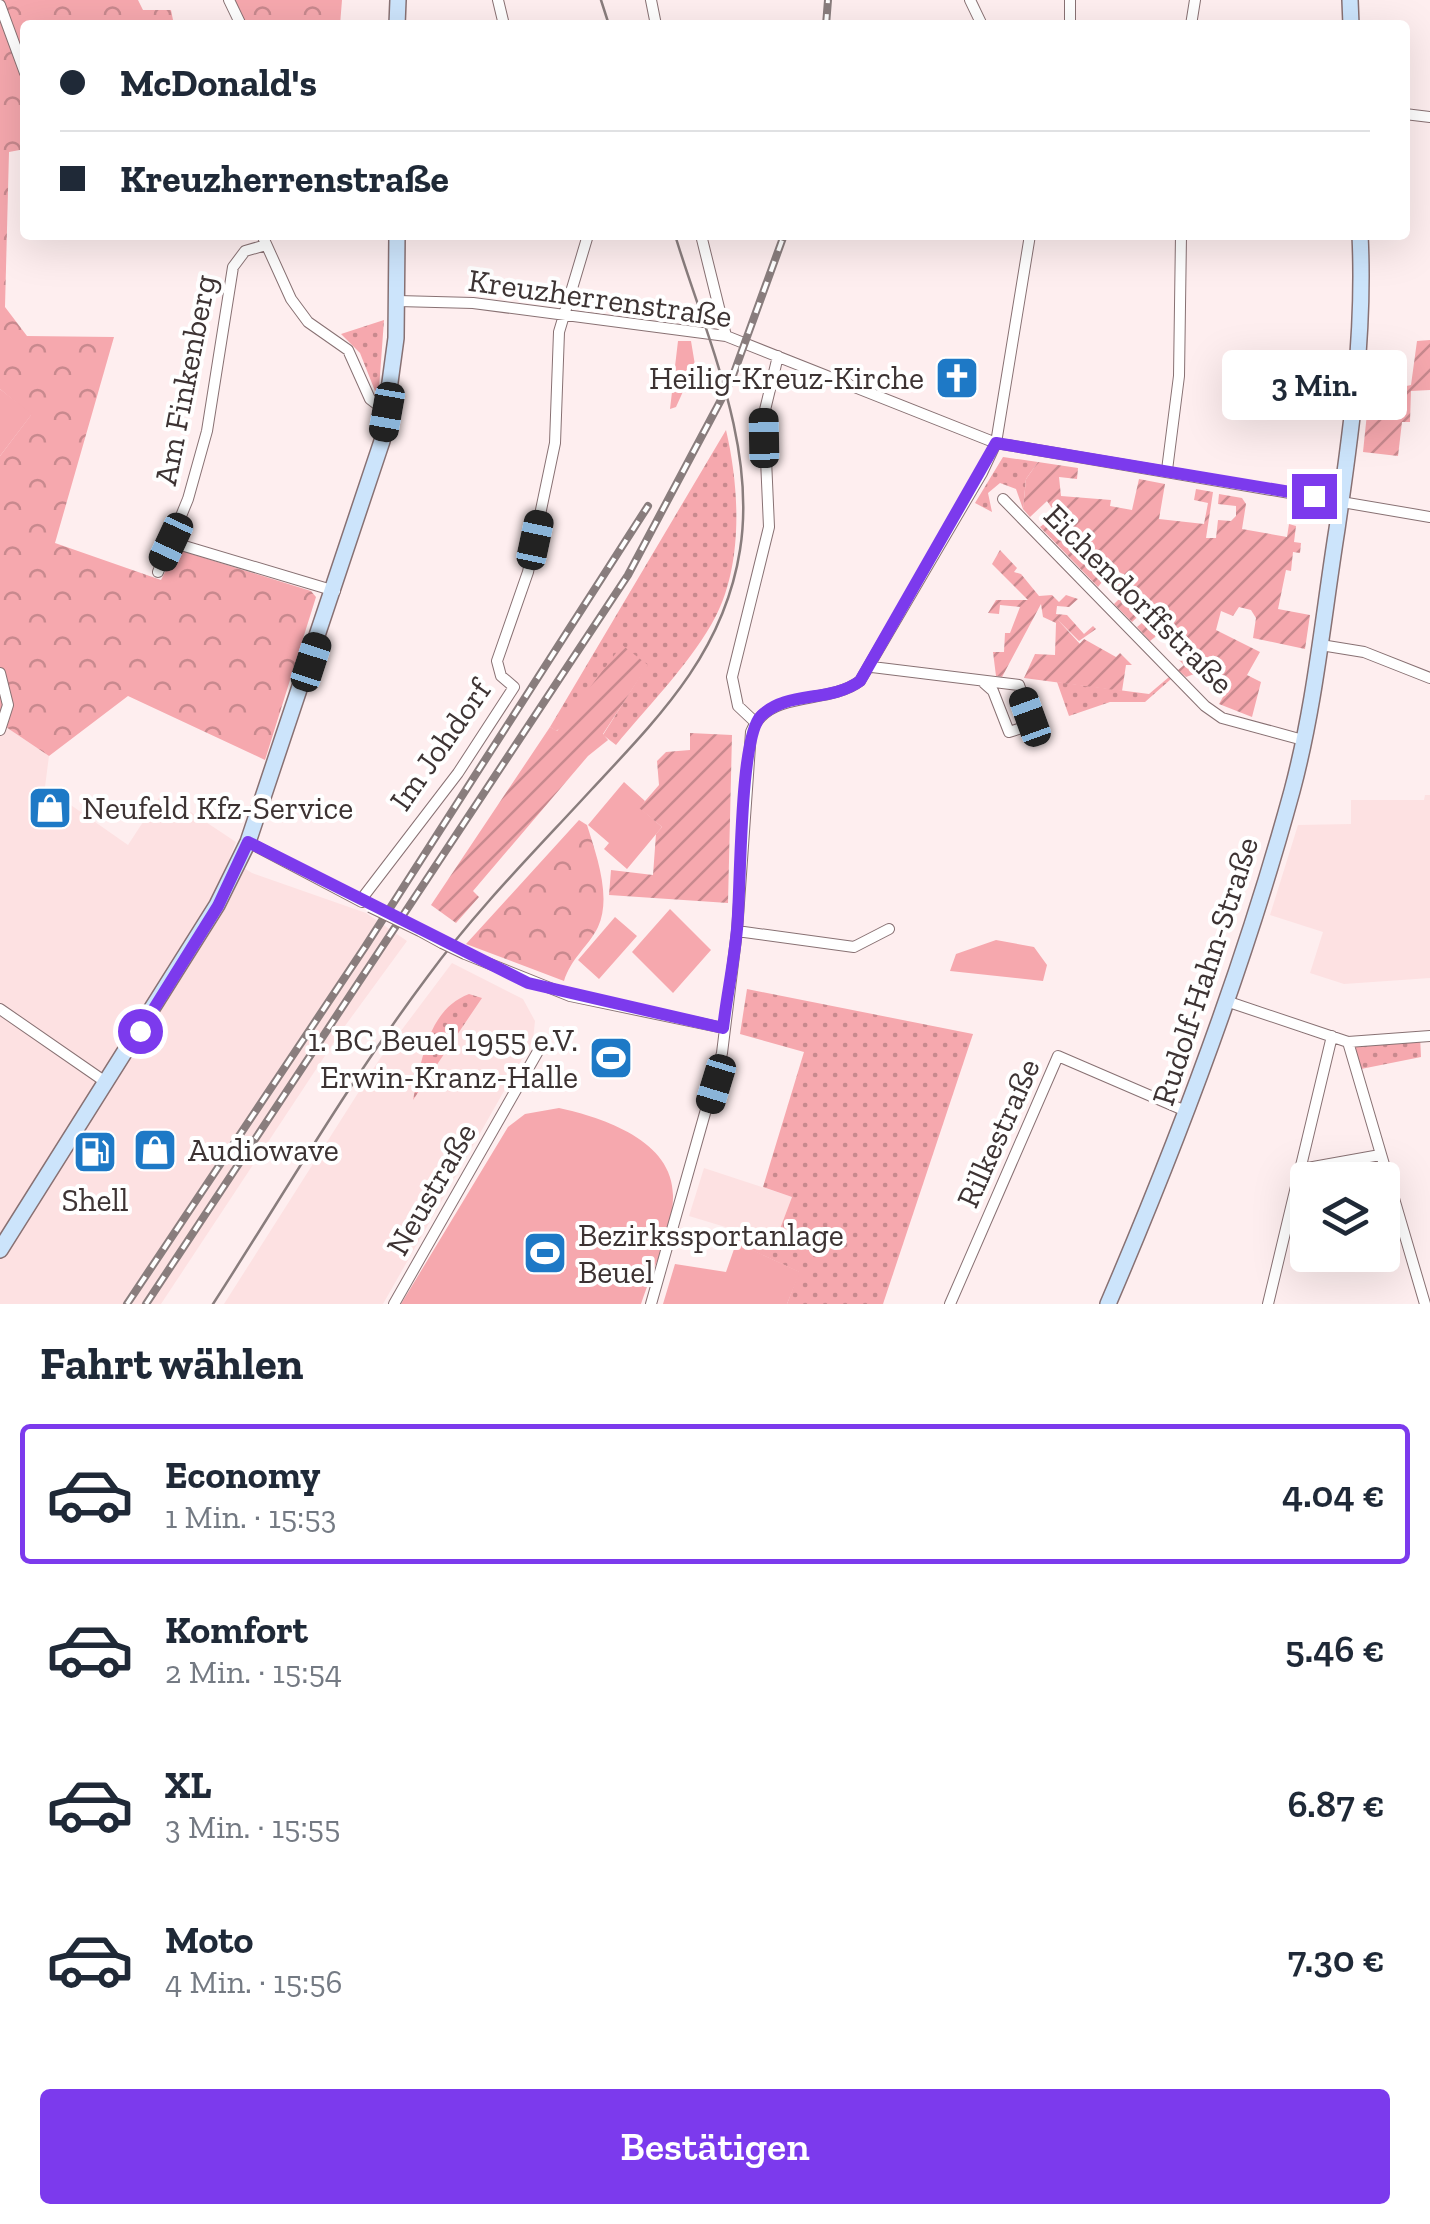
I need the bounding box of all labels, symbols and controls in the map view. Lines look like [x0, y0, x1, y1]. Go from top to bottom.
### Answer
text: McDonald's [120, 60, 317, 106]
text: Kreuzherrenstraße [120, 156, 449, 202]
street label: Kreuzherrenstraße [466, 261, 734, 335]
street label: Am Finkenberg [146, 272, 224, 488]
callout: 3 Min. [1222, 351, 1406, 421]
church icon: Heilig-Kreuz-Kirche [934, 355, 980, 401]
place label: Heilig-Kreuz-Kirche [649, 359, 924, 397]
text: 3 Min. [1271, 366, 1358, 404]
car [367, 380, 407, 444]
car [748, 408, 780, 468]
route end [1292, 474, 1337, 519]
street label: Eichendorffstraße [1036, 496, 1242, 702]
car [145, 508, 197, 576]
car [514, 508, 556, 572]
car [287, 629, 335, 695]
street label: Im Johdorf [381, 670, 500, 817]
car [1006, 684, 1054, 750]
shop icon: Neufeld Kfz-Service [27, 785, 73, 831]
place label: Neufeld Kfz-Service [82, 789, 353, 827]
street label: Rudolf-Hahn-Straße [1144, 832, 1266, 1110]
route start [118, 1009, 163, 1054]
place label: 1. BC Beuel 1955 e.V. Erwin-Kranz-Halle [308, 1021, 578, 1096]
sports icon: 1. BC Beuel 1955 e.V. Erwin-Kranz-Halle [588, 1035, 634, 1081]
car [693, 1051, 739, 1117]
street label: Rilkestraße [948, 1053, 1048, 1213]
street label: Neustraße [378, 1116, 484, 1262]
shop icon: Audiowave [132, 1127, 178, 1173]
fuel station icon: Shell [72, 1129, 118, 1175]
place label: Audiowave [188, 1131, 339, 1169]
map controls [1290, 1162, 1400, 1272]
button: layers [1290, 1162, 1400, 1272]
place label: Shell [61, 1181, 129, 1219]
place label: Bezirkssportanlage Beuel [578, 1216, 844, 1291]
sports icon: Bezirkssportanlage Beuel [522, 1230, 568, 1276]
text: Fahrt wählen [40, 1337, 303, 1391]
icon: car [45, 1449, 135, 1539]
text: Economy [165, 1452, 320, 1498]
text: 4.04 € [1282, 1471, 1385, 1517]
text: 1 Min. · 15:53 [165, 1498, 336, 1536]
icon: car [45, 1604, 135, 1694]
text: Komfort [165, 1607, 308, 1653]
text: 5.46 € [1285, 1626, 1385, 1672]
text: 2 Min. · 15:54 [165, 1653, 342, 1691]
icon: car [45, 1759, 135, 1849]
text: XL [165, 1762, 212, 1808]
text: 6.87 € [1287, 1781, 1385, 1827]
text: 3 Min. · 15:55 [165, 1808, 340, 1846]
icon: car [45, 1914, 135, 2004]
text: Moto [165, 1917, 253, 1963]
text: 7.30 € [1288, 1936, 1385, 1982]
text: 4 Min. · 15:56 [165, 1963, 343, 2001]
button: Bestätigen [40, 2089, 1390, 2204]

